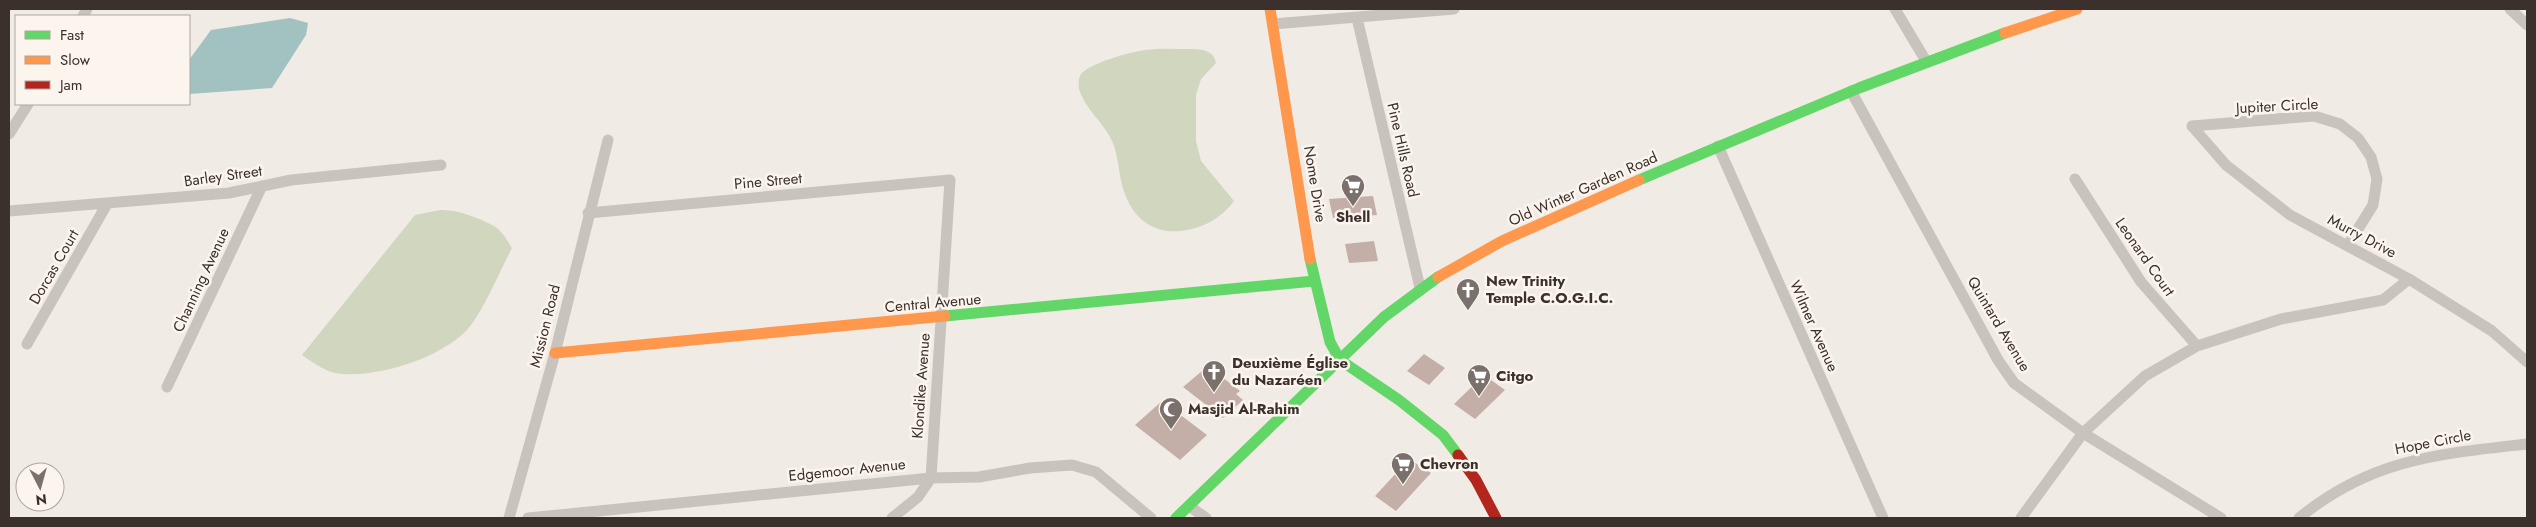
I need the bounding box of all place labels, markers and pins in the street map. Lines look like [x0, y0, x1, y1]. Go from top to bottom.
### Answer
supermarket icon: Shell [1340, 173, 1366, 207]
place label: Shell [1336, 206, 1370, 228]
place label: New Trinity Temple C.O.G.I.C. [1486, 270, 1613, 309]
church icon: New Trinity Temple C.O.G.I.C. [1455, 277, 1481, 311]
place label: Deuxième Église du Nazaréen [1232, 352, 1349, 391]
church icon: Deuxième Église du Nazaréen [1201, 359, 1227, 393]
supermarket icon: Citgo [1466, 363, 1492, 397]
place label: Citgo [1496, 365, 1534, 387]
mosque icon: Masjid Al-Rahim [1158, 396, 1184, 430]
place label: Masjid Al-Rahim [1188, 398, 1299, 420]
supermarket icon: Chevron [1390, 451, 1416, 485]
place label: Chevron [1420, 453, 1479, 475]

